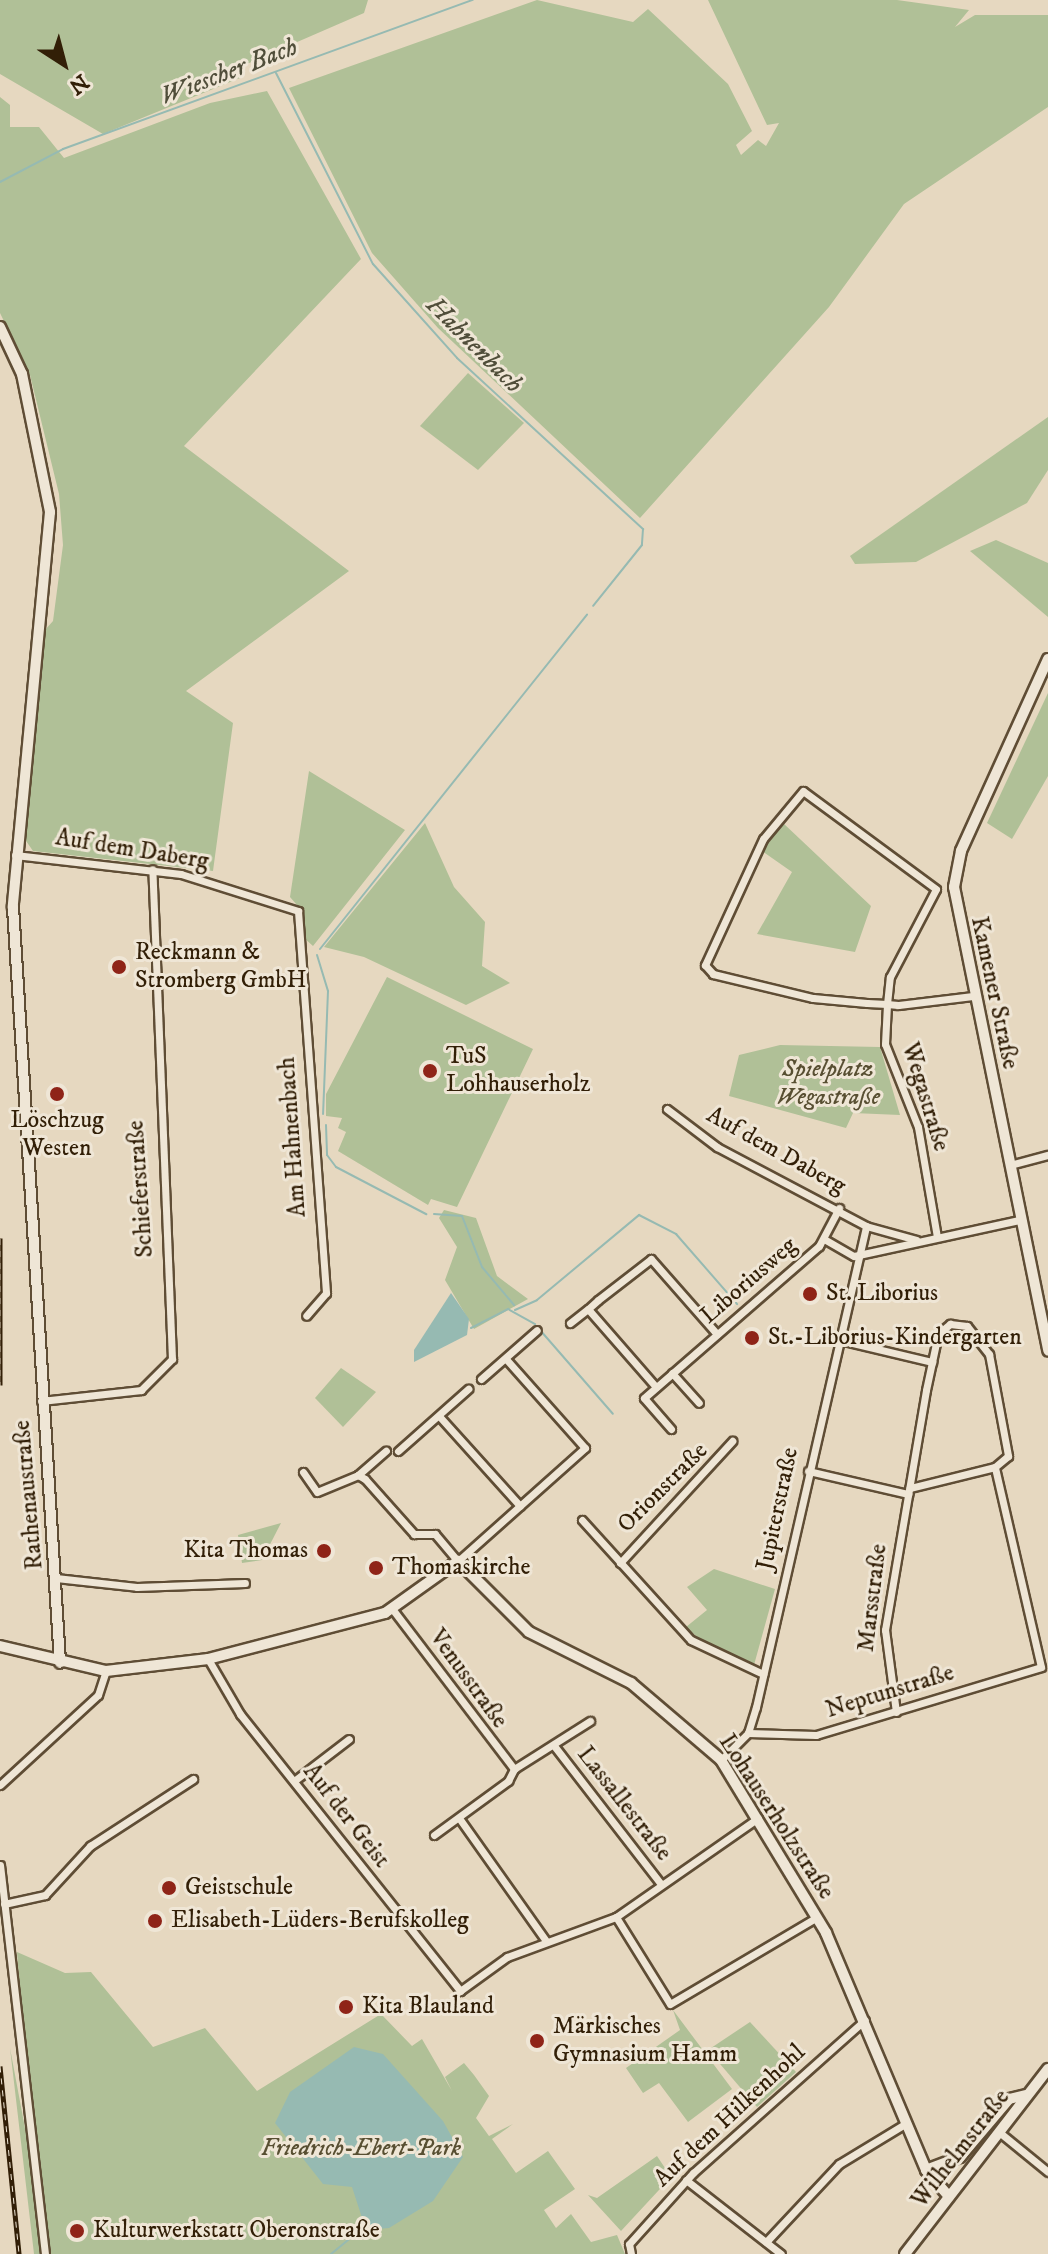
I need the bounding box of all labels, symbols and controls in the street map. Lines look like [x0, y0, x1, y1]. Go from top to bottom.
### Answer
north arrow [24, 24, 104, 104]
water label: Wiescher Bach [156, 32, 302, 112]
text: N [63, 68, 94, 100]
water label: Hahnenbach [419, 290, 529, 400]
street label: Auf dem Daberg [53, 824, 211, 876]
street label: Kamener Straße [964, 914, 1024, 1072]
place label: Reckmann & Stromberg GmbH [135, 939, 307, 995]
marker: Reckmann & Stromberg GmbH [110, 958, 128, 976]
street label: Wegastraße [895, 1039, 955, 1155]
place label: TuS Lohhauserholz [446, 1043, 590, 1099]
street label: Am Hahnenbach [273, 1056, 313, 1218]
park label: Spielplatz Wegastraße [776, 1056, 880, 1112]
marker: TuS Lohhauserholz [421, 1062, 439, 1080]
marker: Löschzug Westen [48, 1085, 66, 1103]
street label: Auf dem Daberg [701, 1101, 851, 1201]
place label: Löschzug Westen [10, 1107, 104, 1163]
street label: Schieferstraße [122, 1119, 160, 1259]
street label: Liboriusweg [695, 1231, 803, 1331]
place label: St. Liborius [826, 1280, 938, 1308]
marker: St. Liborius [801, 1285, 819, 1303]
place label: St.-Liborius-Kindergarten [768, 1324, 1022, 1352]
marker: St.-Liborius-Kindergarten [743, 1329, 761, 1347]
street label: Rathenaustraße [8, 1419, 50, 1571]
street label: Orionstraße [612, 1437, 714, 1539]
street label: Jupiterstraße [751, 1445, 805, 1573]
place label: Kita Thomas [183, 1537, 308, 1565]
marker: Kita Thomas [315, 1542, 333, 1560]
street label: Marsstraße [852, 1542, 894, 1654]
place label: Thomaskirche [392, 1554, 530, 1582]
marker: Thomaskirche [367, 1559, 385, 1577]
street label: Venusstraße [423, 1624, 513, 1734]
street label: Neptunstraße [823, 1659, 957, 1725]
street label: Lohauserholzstraße [712, 1729, 840, 1905]
street label: Lassallestraße [570, 1741, 678, 1867]
street label: Auf der Geist [296, 1758, 396, 1874]
place label: Geistschule [185, 1874, 293, 1902]
marker: Geistschule [160, 1879, 178, 1897]
place label: Elisabeth-Lüders-Berufskolleg [171, 1907, 469, 1935]
marker: Elisabeth-Lüders-Berufskolleg [146, 1912, 164, 1930]
place label: Kita Blauland [362, 1993, 494, 2021]
marker: Kita Blauland [337, 1998, 355, 2016]
place label: Märkisches Gymnasium Hamm [553, 2013, 737, 2069]
marker: Märkisches Gymnasium Hamm [528, 2032, 546, 2050]
street label: Auf dem Hilkenhohl [648, 2039, 812, 2193]
street label: Wilhelmstraße [906, 2084, 1016, 2214]
park label: Friedrich-Ebert-Park [261, 2135, 461, 2163]
place label: Kulturwerkstatt Oberonstraße [93, 2217, 380, 2245]
marker: Kulturwerkstatt Oberonstraße [68, 2222, 86, 2240]

